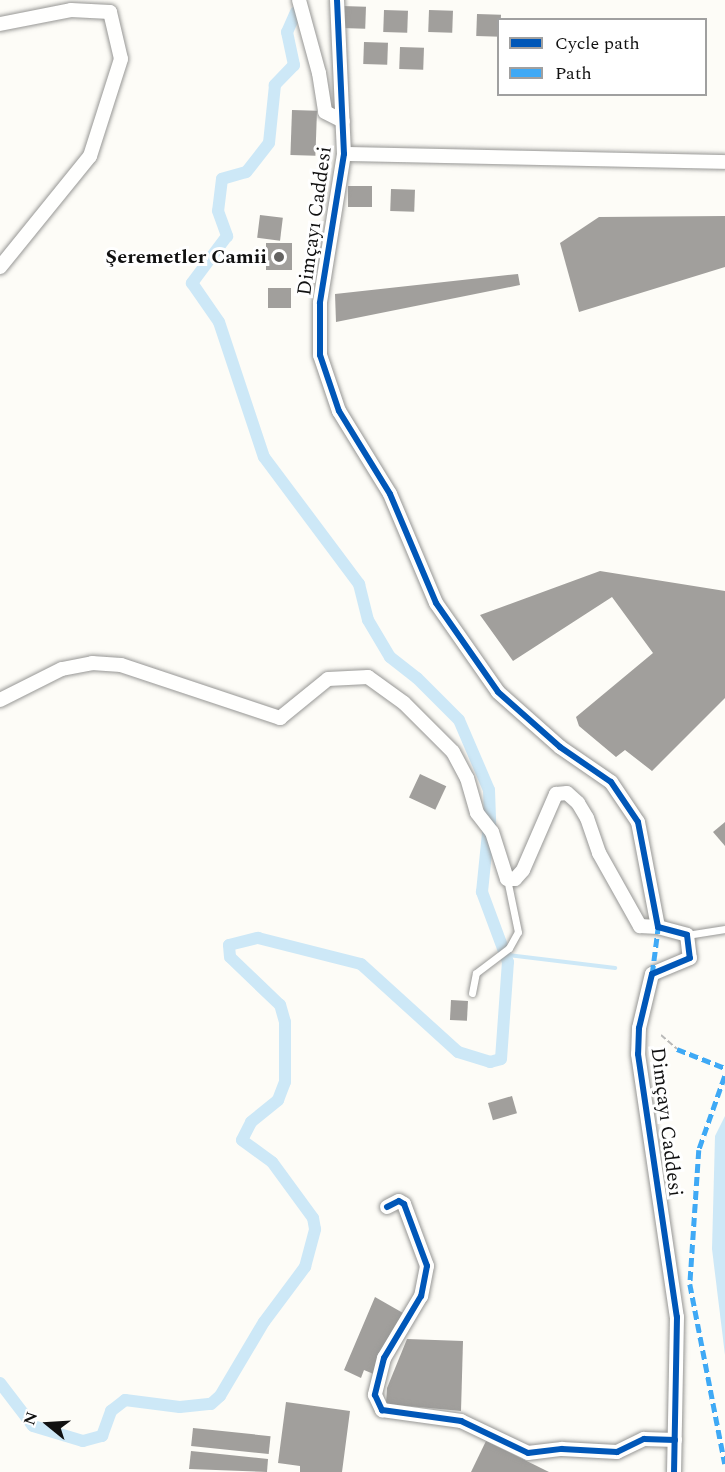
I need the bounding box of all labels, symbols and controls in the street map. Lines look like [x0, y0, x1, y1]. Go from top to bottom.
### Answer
legend [497, 18, 707, 96]
text: Cycle path [555, 30, 640, 57]
text: Path [555, 60, 592, 87]
street label: Dimçayı Caddesi [293, 145, 337, 297]
place label: Şeremetler Camii [106, 245, 267, 269]
marker: Şeremetler Camii [272, 250, 286, 264]
street label: Dimçayı Caddesi [645, 1046, 687, 1198]
north arrow [18, 1394, 78, 1454]
text: N [17, 1409, 44, 1428]

